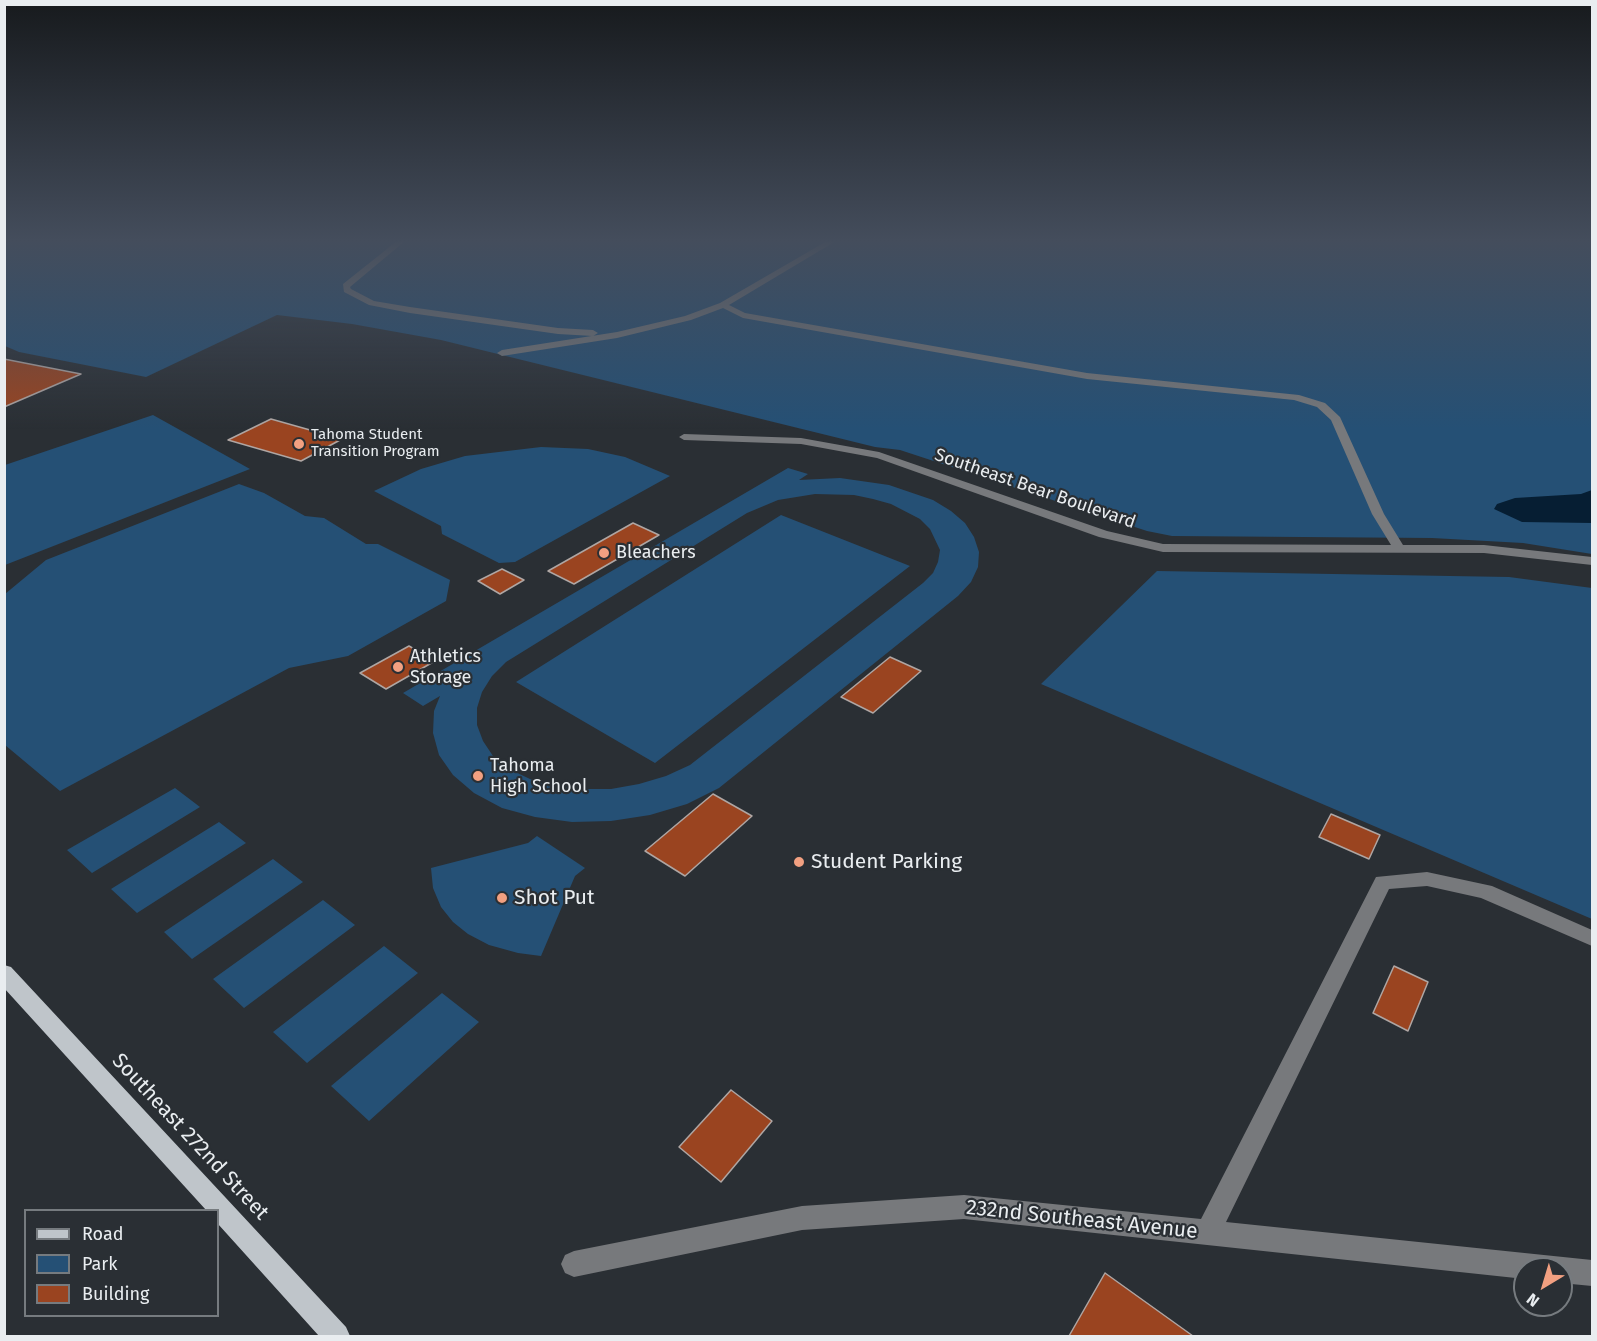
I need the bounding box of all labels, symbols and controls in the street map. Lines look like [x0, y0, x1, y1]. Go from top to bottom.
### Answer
place label: Tahoma Student Transition Program [311, 426, 440, 461]
marker: Tahoma Student Transition Program [292, 437, 306, 451]
street label: Southeast Bear Boulevard [932, 444, 1138, 534]
place label: Bleachers [616, 542, 696, 564]
marker: Bleachers [597, 546, 611, 560]
place label: Athletics Storage [410, 646, 481, 688]
marker: Athletics Storage [391, 660, 405, 674]
place label: Tahoma High School [490, 755, 587, 798]
marker: Tahoma High School [471, 769, 485, 783]
place label: Student Parking [811, 849, 962, 875]
marker: Student Parking [792, 855, 806, 869]
place label: Shot Put [514, 885, 595, 911]
marker: Shot Put [495, 891, 509, 905]
street label: Southeast 272nd Street [106, 1049, 274, 1225]
street label: 232nd Southeast Avenue [965, 1195, 1199, 1245]
legend [24, 1209, 219, 1317]
text: Road [82, 1223, 124, 1245]
text: Park [82, 1253, 117, 1275]
north arrow [1513, 1257, 1573, 1317]
text: Building [82, 1283, 149, 1305]
text: N [1523, 1289, 1543, 1311]

